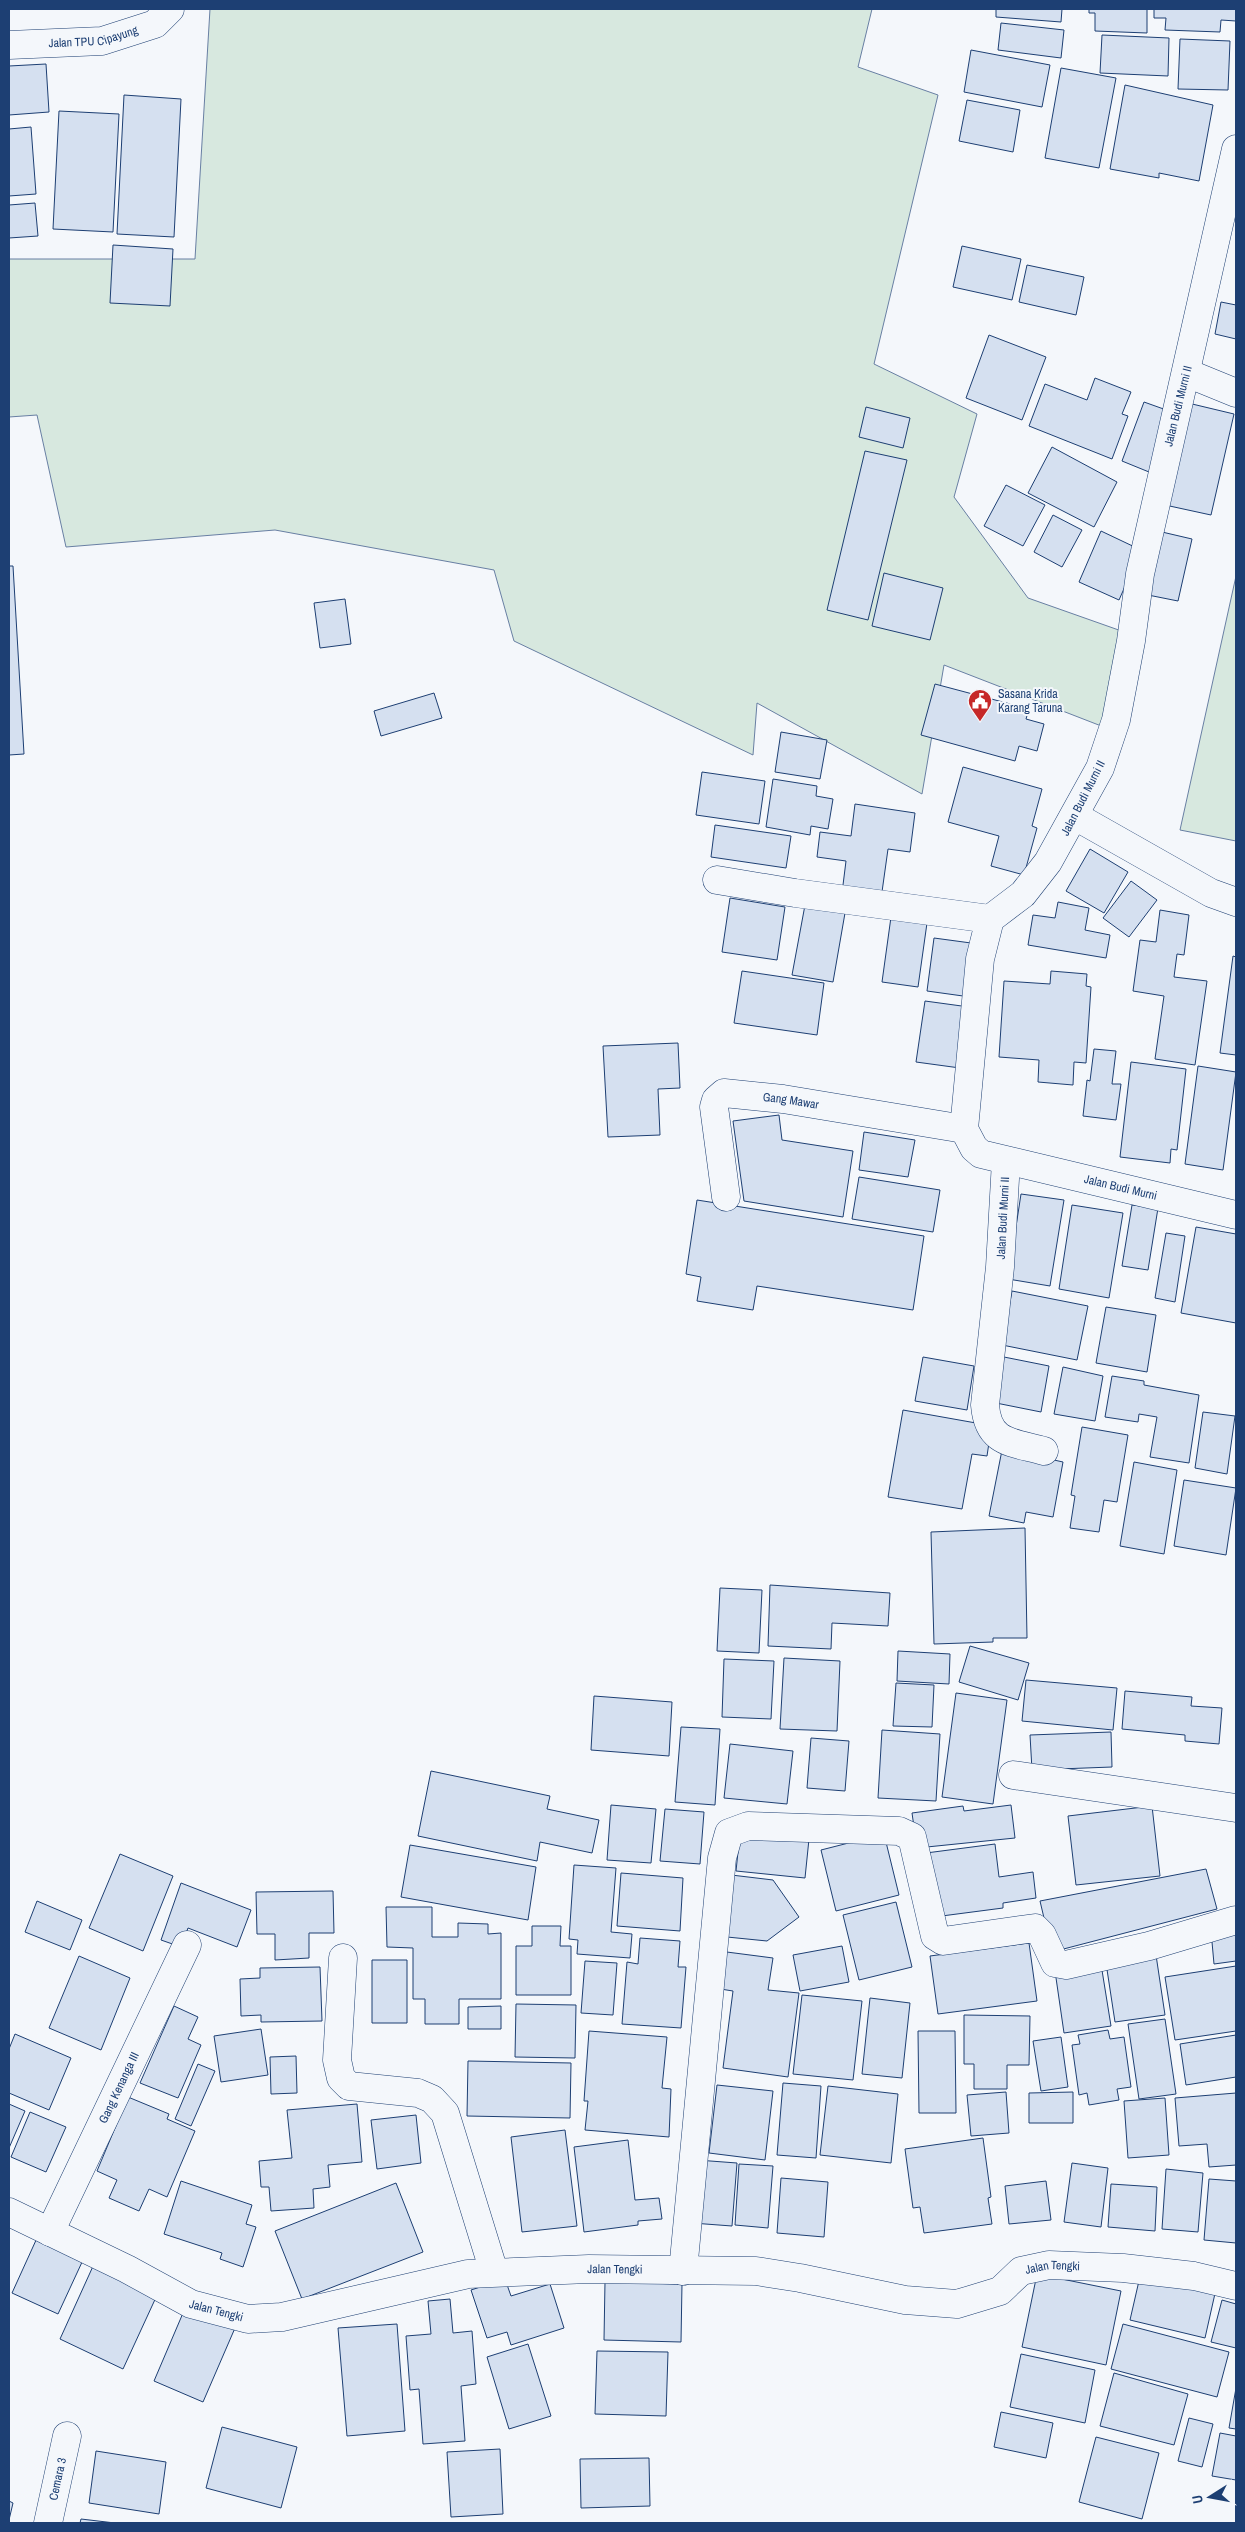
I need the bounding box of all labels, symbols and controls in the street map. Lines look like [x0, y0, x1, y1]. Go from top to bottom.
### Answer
street label: Jalan TPU Cipayung [48, 22, 140, 51]
street label: Jalan Budi Murni II [1160, 364, 1196, 448]
place label: Sasana Krida Karang Taruna [998, 686, 1063, 716]
public building icon: Sasana Krida Karang Taruna [967, 688, 993, 722]
street label: Jalan Budi Murni II [1057, 758, 1109, 838]
street label: Gang Mawar [762, 1089, 821, 1113]
street label: Jalan Budi Murni [1083, 1171, 1159, 1204]
street label: Jalan Budi Murni II [993, 1176, 1013, 1260]
street label: Gang Kenanga III [95, 2049, 143, 2126]
street label: Jalan Tengki [1024, 2257, 1080, 2278]
street label: Jalan Tengki [587, 2261, 643, 2278]
street label: Jalan Tengki [187, 2296, 245, 2325]
street label: Cemara 3 [45, 2456, 70, 2502]
north arrow [1185, 2472, 1235, 2522]
text: U [1188, 2494, 1207, 2505]

